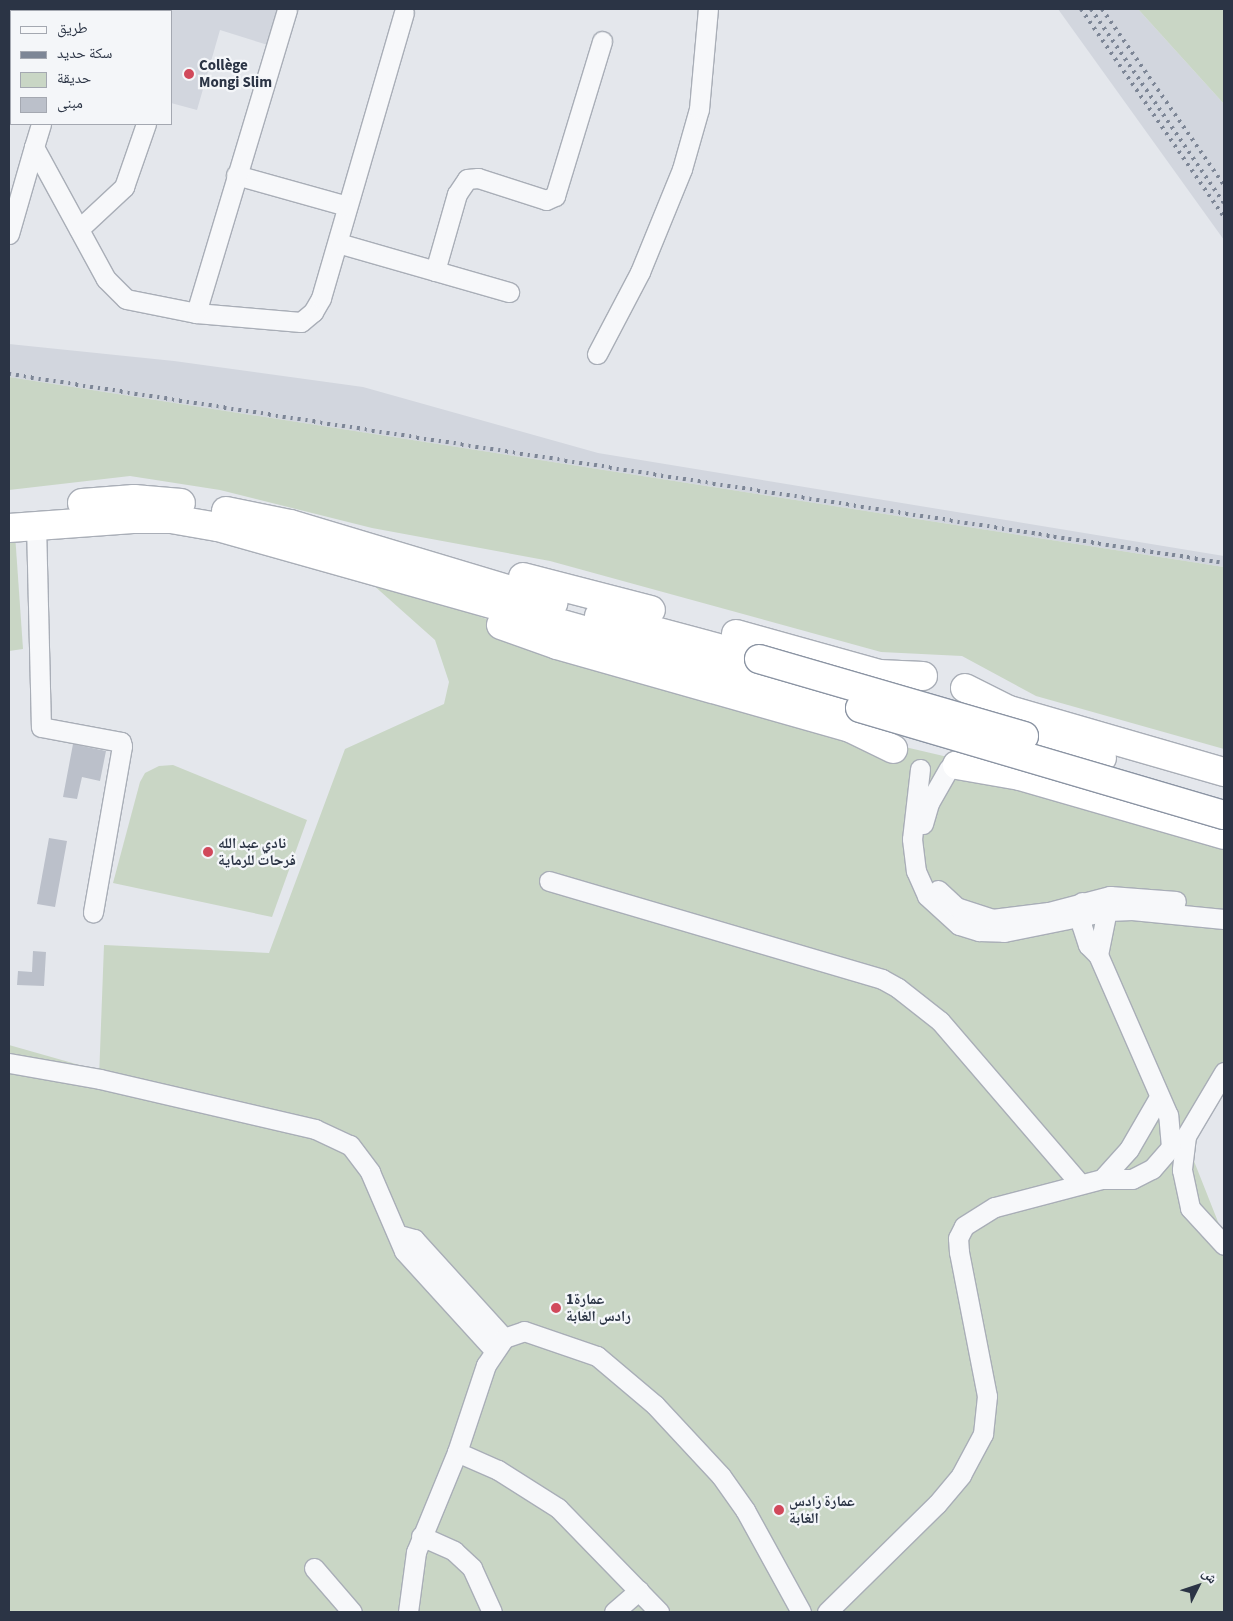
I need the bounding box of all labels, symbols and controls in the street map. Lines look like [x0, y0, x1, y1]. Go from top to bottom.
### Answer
legend [10, 10, 172, 125]
text: طريق [57, 18, 88, 39]
text: سكة حديد [57, 43, 112, 64]
place label: Collège Mongi Slim [199, 56, 272, 91]
text: حديقة [57, 68, 91, 89]
marker: Collège Mongi Slim [183, 68, 195, 80]
text: مبنى [57, 93, 83, 114]
place label: نادي عبد الله فرحات للرماية [218, 834, 296, 869]
marker: نادي عبد الله فرحات للرماية [202, 846, 214, 858]
place label: 1عمارة رادس الغابة [566, 1290, 631, 1325]
marker: 1عمارة رادس الغابة [550, 1302, 562, 1314]
place label: عمارة رادس الغابة [789, 1492, 855, 1527]
marker: عمارة رادس الغابة [773, 1504, 785, 1516]
north arrow [1173, 1561, 1223, 1611]
text: ش [1197, 1564, 1222, 1588]

